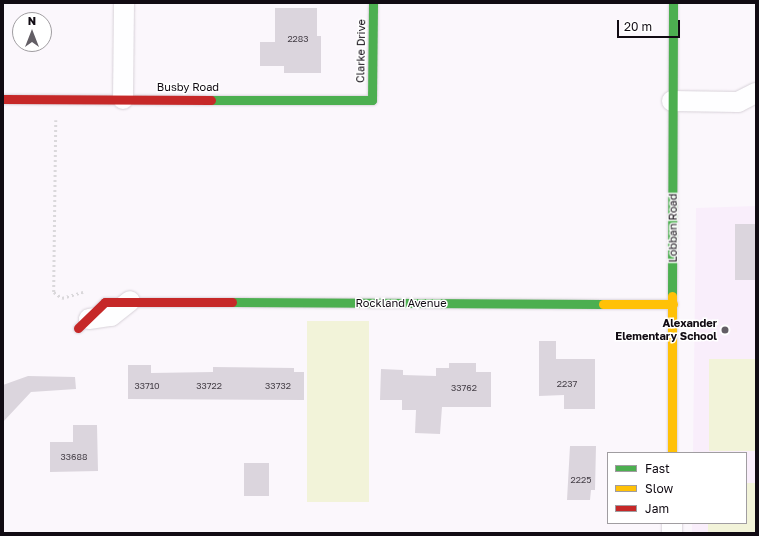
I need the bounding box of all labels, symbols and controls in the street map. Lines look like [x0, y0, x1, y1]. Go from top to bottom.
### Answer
north arrow [12, 12, 52, 52]
scale bar [619, 12, 682, 38]
text: N [28, 14, 36, 27]
street label: Clarke Drive [354, 19, 368, 83]
text: 20 m [624, 19, 652, 34]
house number: 2283 [287, 34, 309, 44]
street label: Busby Road [157, 80, 219, 94]
street label: Lobban Road [666, 194, 680, 262]
street label: Rockland Avenue [355, 296, 447, 310]
place label: Alexander Elementary School [615, 317, 717, 343]
marker: Alexander Elementary School [720, 325, 730, 335]
house number: 2237 [557, 379, 577, 389]
house number: 33710 [134, 381, 160, 391]
house number: 33722 [196, 381, 222, 391]
house number: 33732 [265, 381, 291, 391]
house number: 33762 [451, 383, 477, 393]
house number: 33688 [61, 452, 87, 462]
legend [607, 452, 747, 524]
text: Fast [645, 461, 670, 476]
house number: 2225 [571, 475, 591, 485]
text: Slow [645, 481, 673, 496]
text: Jam [645, 501, 669, 516]

